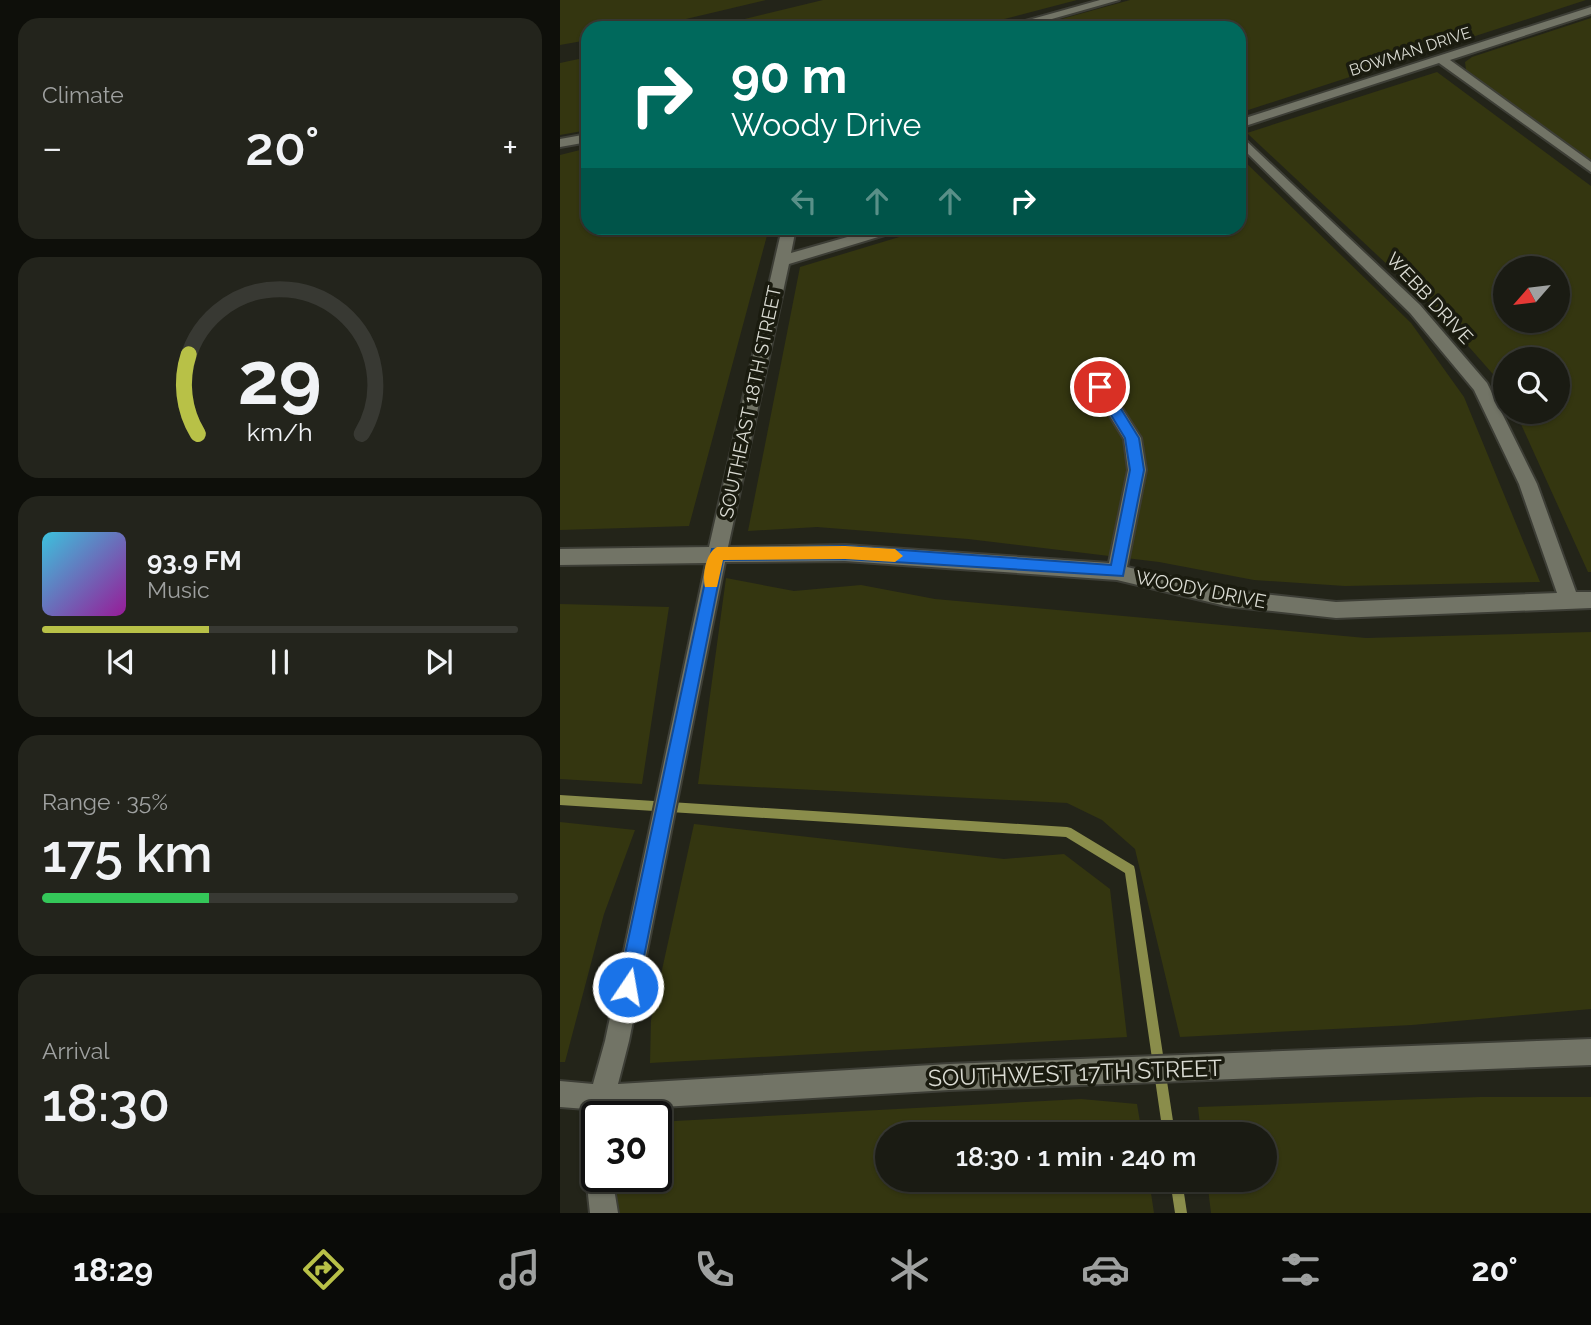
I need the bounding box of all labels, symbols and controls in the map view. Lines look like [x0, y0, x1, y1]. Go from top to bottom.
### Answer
street label: BOWMAN DRIVE [1347, 23, 1474, 80]
text: 90 m [731, 47, 847, 104]
icon: right [616, 49, 707, 140]
text: Climate [42, 81, 124, 108]
text: Woody Drive [731, 106, 921, 143]
text: 20° [245, 116, 319, 177]
text: − [42, 125, 62, 170]
text: + [502, 125, 518, 170]
icon: left [785, 182, 823, 220]
icon: ahead [858, 182, 896, 220]
icon: ahead [931, 182, 969, 220]
icon: right [1004, 182, 1042, 220]
street label: WEBB DRIVE [1382, 248, 1478, 348]
north arrow [1493, 256, 1570, 332]
map controls [1493, 256, 1570, 424]
street label: SOUTHEAST 18TH STREET [715, 283, 786, 520]
text: 29 [238, 336, 322, 421]
button: search [1493, 347, 1570, 424]
pin [1070, 357, 1130, 417]
icon: arrive [1081, 368, 1119, 406]
text: km/h [247, 416, 313, 446]
text: 93.9 FM [147, 546, 242, 576]
street label: WOODY DRIVE [1134, 566, 1268, 612]
text: Music [147, 576, 210, 603]
icon: previous [102, 643, 140, 681]
icon: pause [261, 643, 299, 681]
icon: next [420, 643, 458, 681]
text: Range · 35% [42, 788, 168, 815]
text: 175 km [42, 823, 212, 884]
position arrow [591, 950, 665, 1024]
text: Arrival [42, 1037, 109, 1064]
street label: SOUTHWEST 17TH STREET [927, 1054, 1223, 1091]
text: 18:30 [42, 1072, 170, 1133]
speed limit sign: 30 [581, 1101, 672, 1192]
text: 18:30 · 1 min · 240 m [956, 1142, 1196, 1172]
icon: directions [299, 1245, 348, 1294]
icon: music [495, 1245, 544, 1294]
icon: phone [690, 1245, 739, 1294]
icon: climate [885, 1245, 934, 1294]
icon: car [1081, 1245, 1130, 1294]
icon: filters [1276, 1245, 1325, 1294]
text: 18:29 [73, 1251, 153, 1288]
text: 20° [1471, 1251, 1518, 1288]

